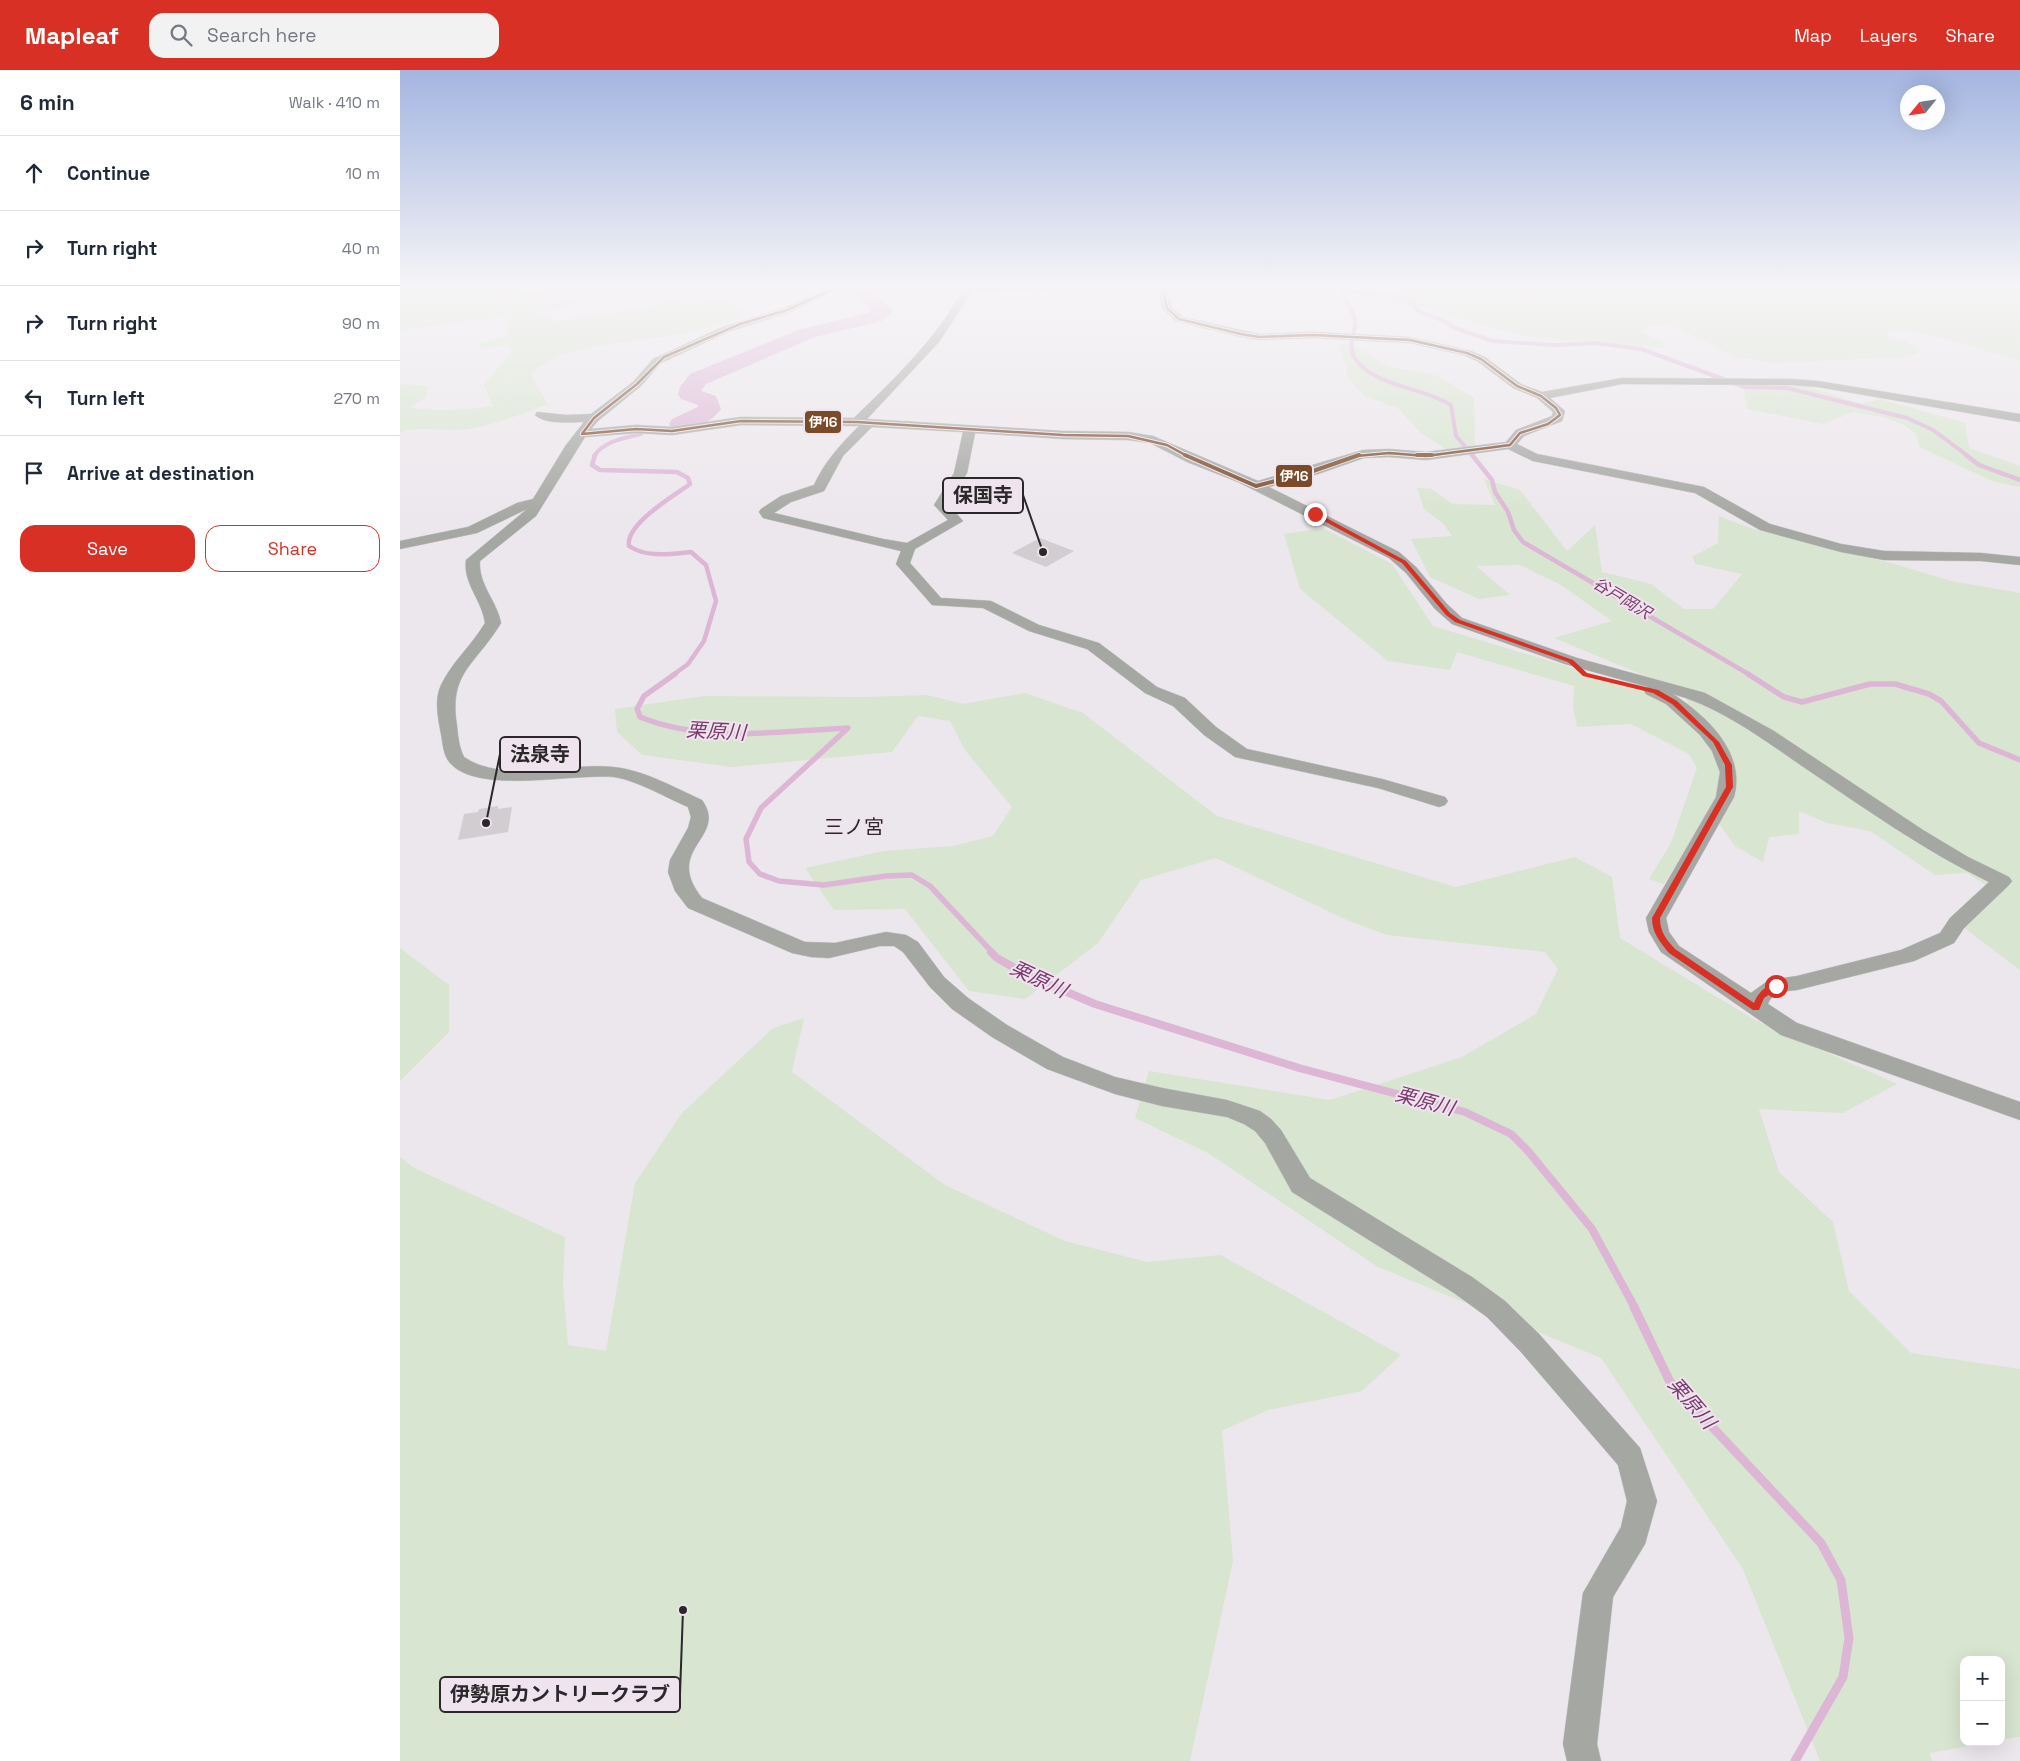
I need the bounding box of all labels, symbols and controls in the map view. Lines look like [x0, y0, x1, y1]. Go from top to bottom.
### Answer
search box [149, 13, 499, 58]
text: Mapleaf [25, 20, 119, 51]
icon: search [167, 21, 195, 49]
text: Search here [207, 23, 317, 48]
text: Map [1794, 24, 1832, 47]
text: Layers [1860, 24, 1917, 47]
text: Share [1945, 24, 1995, 47]
north arrow [1900, 85, 1945, 130]
text: 6 min [20, 89, 75, 116]
text: Walk · 410 m [289, 92, 380, 113]
icon: ahead [20, 159, 48, 187]
text: Continue [67, 161, 150, 186]
text: 10 m [345, 163, 380, 184]
icon: right [20, 234, 48, 262]
text: Turn right [67, 236, 157, 261]
text: 40 m [342, 238, 380, 259]
icon: right [20, 309, 48, 337]
text: Turn right [67, 311, 157, 336]
text: 90 m [342, 313, 380, 334]
icon: left [20, 384, 48, 412]
text: Turn left [67, 386, 145, 411]
text: 270 m [333, 388, 380, 409]
line badge: 伊16 [804, 410, 842, 434]
text: 伊16 [809, 413, 838, 431]
icon: arrive [20, 459, 48, 487]
text: Arrive at destination [67, 461, 255, 486]
line badge: 伊16 [1275, 464, 1313, 488]
text: 伊16 [1280, 467, 1309, 485]
callout: 保国寺 [943, 478, 1023, 513]
text: 保国寺 [953, 482, 1013, 508]
route end [1304, 503, 1327, 526]
button: Save [20, 525, 195, 572]
button: Share [205, 525, 380, 572]
water label: 谷戸岡沢 [1589, 573, 1657, 625]
water label: 栗原川 [685, 716, 749, 746]
callout: 法泉寺 [500, 737, 580, 772]
text: 法泉寺 [510, 741, 570, 767]
district label: 三ノ宮 [824, 814, 884, 840]
water label: 栗原川 [1006, 955, 1073, 1004]
route start [1765, 975, 1788, 998]
water label: 栗原川 [1393, 1081, 1459, 1122]
water label: 栗原川 [1663, 1372, 1723, 1436]
map controls [1960, 1656, 2005, 1746]
button: + [1960, 1656, 2005, 1701]
callout: 伊勢原カントリークラブ [440, 1677, 680, 1712]
text: 伊勢原カントリークラブ [450, 1681, 670, 1707]
button: − [1960, 1701, 2005, 1746]

